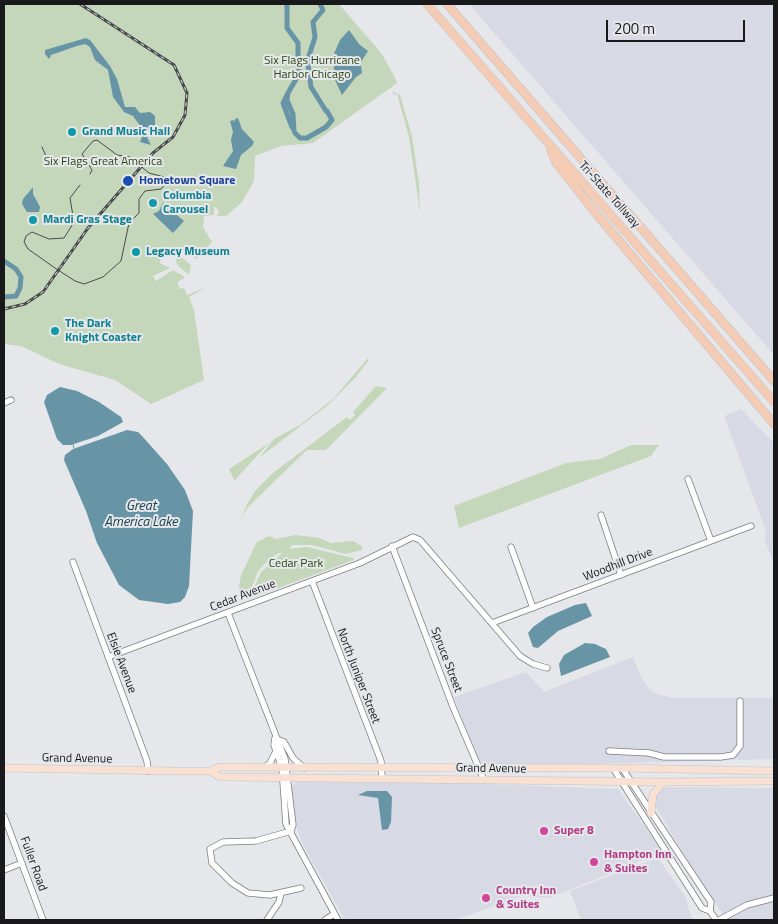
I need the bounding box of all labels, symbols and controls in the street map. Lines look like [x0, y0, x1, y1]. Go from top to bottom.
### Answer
scale bar [608, 10, 747, 42]
text: 200 m [614, 17, 655, 40]
park label: Six Flags Hurricane Harbor Chicago [264, 54, 360, 82]
place label: Grand Music Hall [82, 125, 170, 139]
marker: Grand Music Hall [66, 126, 78, 138]
park label: Six Flags Great America [44, 155, 162, 169]
street label: Tri-State Tollway [575, 159, 643, 231]
marker: Hometown Square [121, 174, 135, 188]
place label: Hometown Square [139, 174, 235, 188]
place label: Columbia Carousel [163, 189, 212, 217]
marker: Columbia Carousel [147, 197, 159, 209]
place label: Mardi Gras Stage [43, 213, 132, 227]
marker: Mardi Gras Stage [27, 214, 39, 226]
place label: Legacy Museum [146, 245, 230, 259]
marker: Legacy Museum [130, 246, 142, 258]
place label: The Dark Knight Coaster [65, 317, 141, 345]
marker: The Dark Knight Coaster [49, 325, 61, 337]
water label: Great America Lake [104, 499, 178, 532]
street label: Woodhill Drive [581, 545, 655, 585]
park label: Cedar Park [269, 557, 323, 571]
street label: Cedar Avenue [208, 577, 278, 615]
street label: North Juniper Street [333, 626, 383, 726]
street label: Spruce Street [427, 626, 465, 694]
street label: Elsie Avenue [103, 631, 139, 695]
street label: Grand Avenue [42, 751, 112, 767]
street label: Grand Avenue [456, 761, 526, 777]
place label: Super 8 [554, 824, 594, 838]
marker: Super 8 [538, 825, 550, 837]
street label: Fuller Road [17, 835, 49, 893]
place label: Hampton Inn & Suites [604, 848, 672, 876]
marker: Hampton Inn & Suites [588, 856, 600, 868]
place label: Country Inn & Suites [496, 884, 556, 912]
marker: Country Inn & Suites [480, 892, 492, 904]

